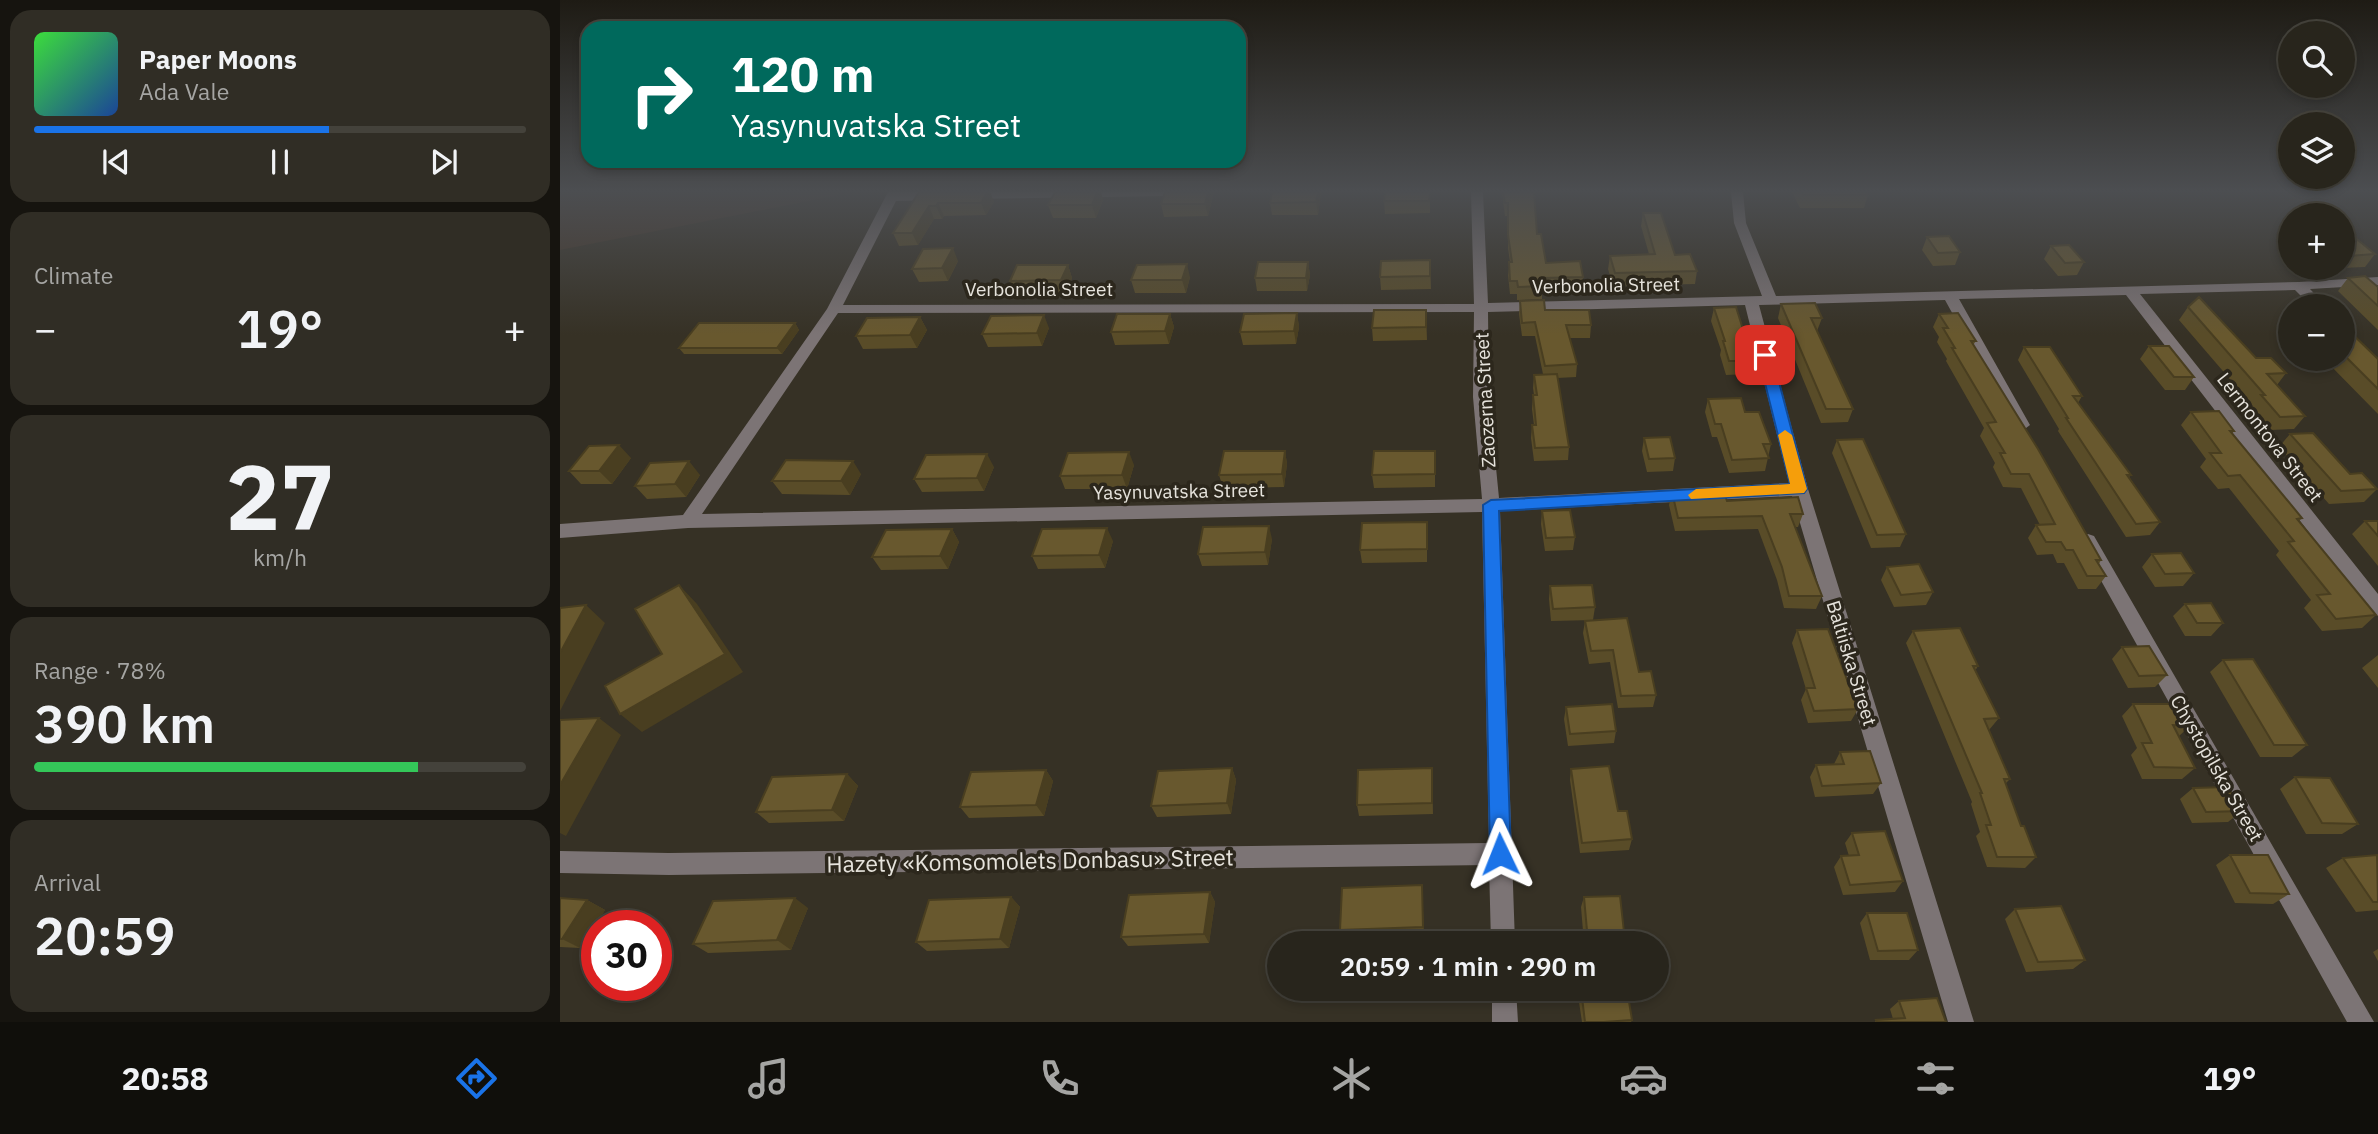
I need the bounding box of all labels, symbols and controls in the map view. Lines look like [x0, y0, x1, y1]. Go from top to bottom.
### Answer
map controls [2278, 21, 2355, 371]
button: search [2278, 21, 2355, 98]
text: Paper Moons [139, 42, 297, 76]
text: 120 m [731, 42, 875, 105]
icon: right [616, 49, 707, 140]
text: Ada Vale [139, 76, 229, 106]
text: Yasynuvatska Street [731, 104, 1021, 146]
button: layers [2278, 112, 2355, 189]
icon: previous [97, 143, 135, 181]
icon: pause [261, 143, 299, 181]
icon: next [425, 143, 463, 181]
button: + [2278, 203, 2355, 280]
text: Climate [34, 260, 113, 290]
street label: Verbonolia Street [1532, 272, 1680, 298]
street label: Verbonolia Street [965, 277, 1113, 301]
button: − [2278, 294, 2355, 371]
text: 19° [237, 295, 323, 362]
text: − [34, 304, 57, 353]
text: + [503, 304, 526, 353]
pin [1735, 325, 1795, 385]
street label: Zaozerna Street [1469, 332, 1501, 468]
icon: arrive [1746, 336, 1784, 374]
street label: Lermontova Street [2212, 367, 2328, 507]
text: 27 [225, 437, 335, 555]
street label: Yasynuvatska Street [1093, 477, 1265, 505]
text: km/h [253, 542, 307, 572]
street label: Baltiiska Street [1822, 597, 1882, 729]
text: Range · 78% [34, 655, 166, 685]
text: 390 km [34, 690, 215, 757]
street label: Chystopilska Street [2165, 691, 2269, 845]
position arrow [1463, 817, 1537, 891]
street label: Hazety «Komsomolets Donbasu» Street [826, 841, 1234, 879]
text: Arrival [34, 867, 101, 897]
text: 20:59 [34, 902, 175, 969]
speed limit sign: 30 [581, 910, 672, 1001]
text: 20:59 · 1 min · 290 m [1340, 949, 1596, 983]
icon: directions [452, 1054, 501, 1103]
icon: music [744, 1054, 793, 1103]
icon: phone [1035, 1054, 1084, 1103]
icon: climate [1327, 1054, 1376, 1103]
icon: car [1619, 1054, 1668, 1103]
icon: filters [1911, 1054, 1960, 1103]
text: 20:58 [121, 1057, 209, 1099]
text: 19° [2203, 1057, 2257, 1099]

